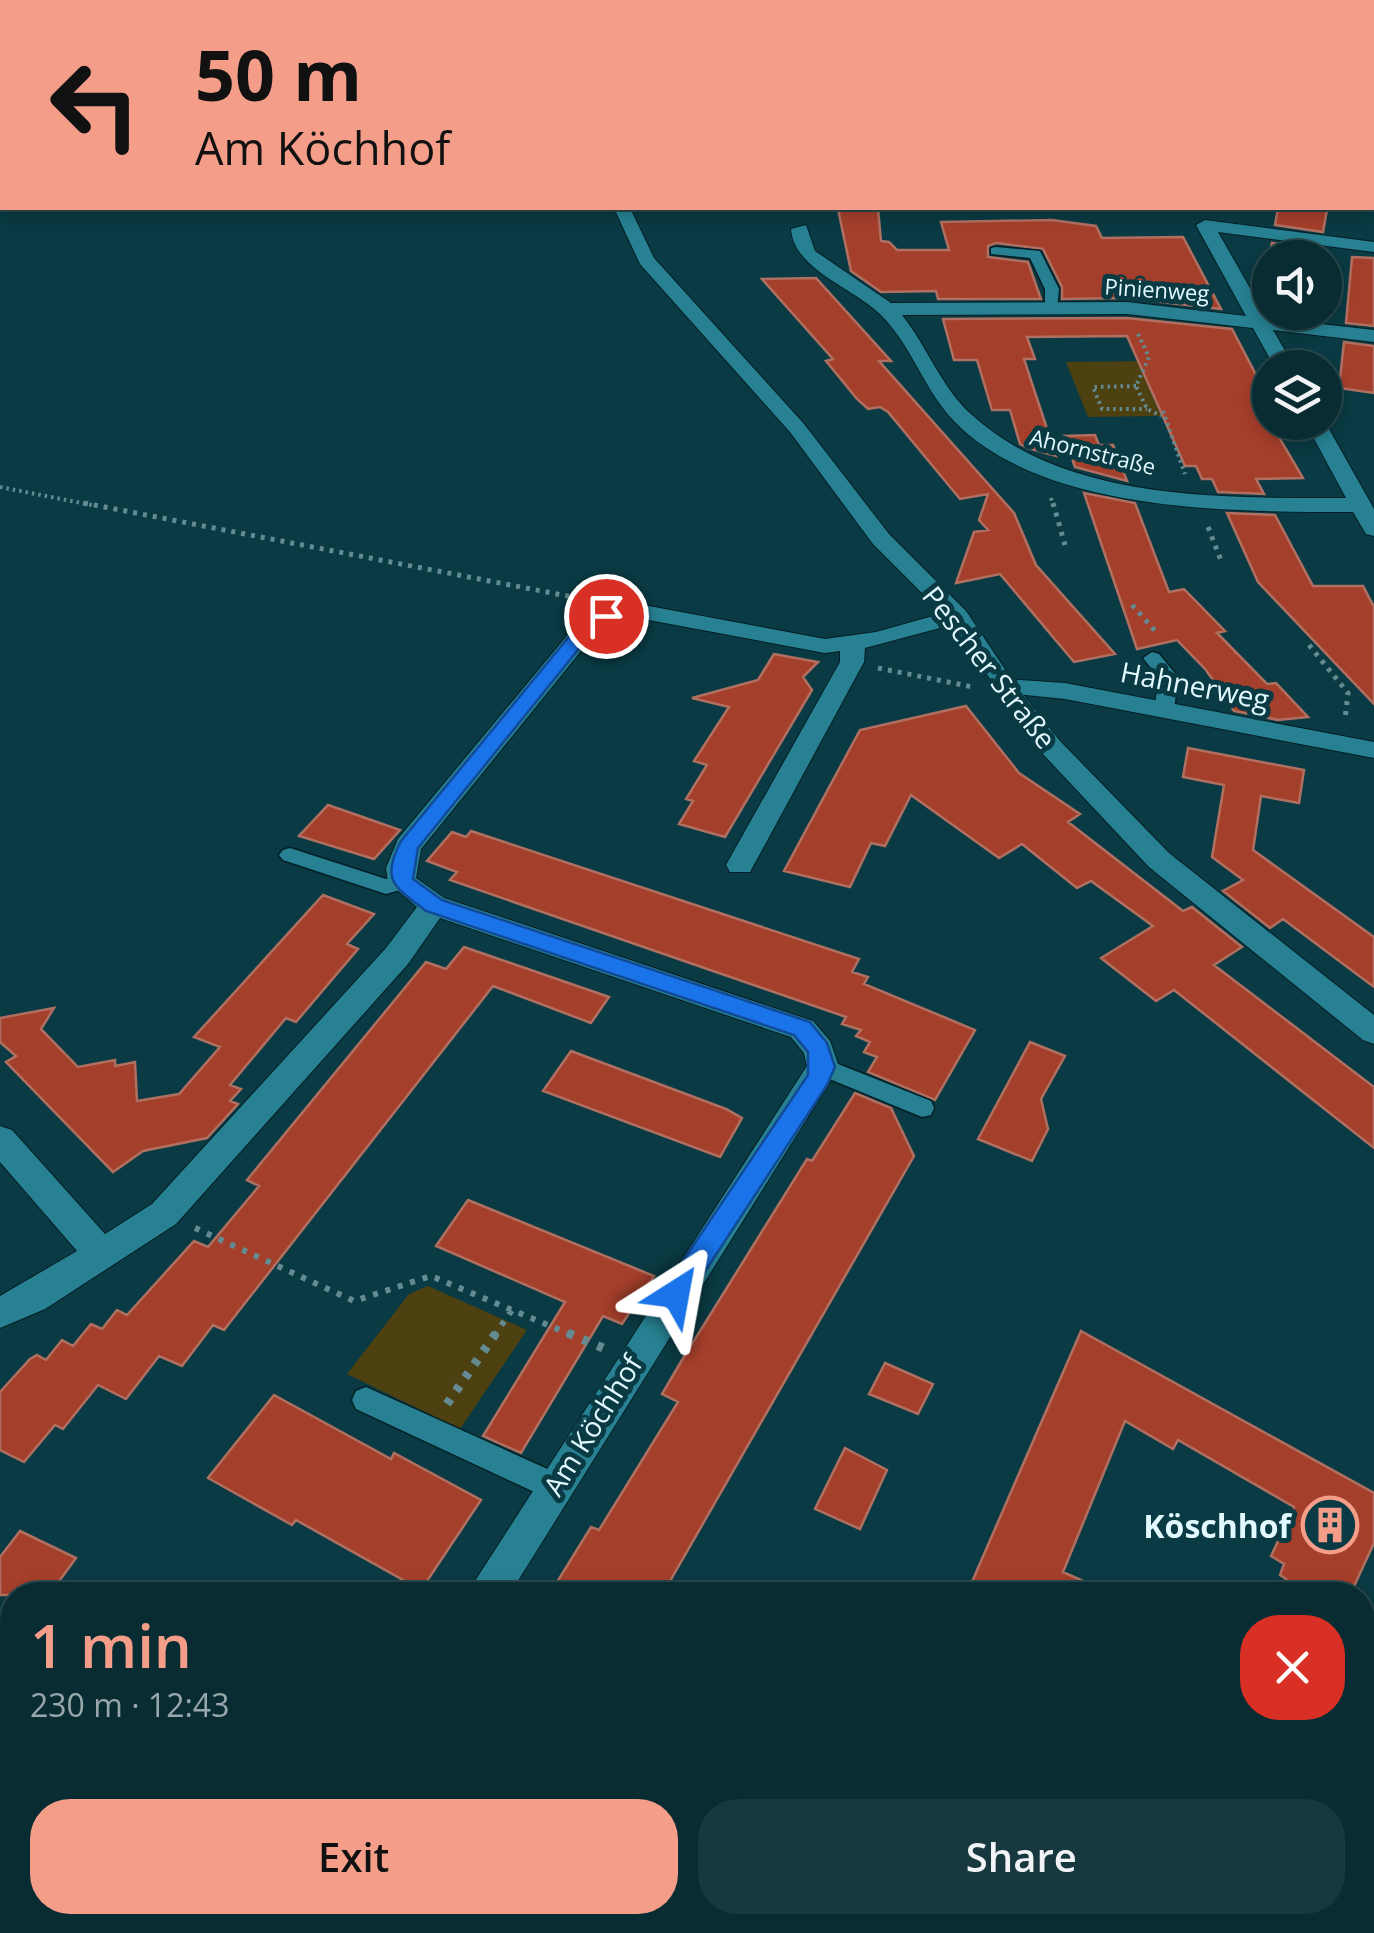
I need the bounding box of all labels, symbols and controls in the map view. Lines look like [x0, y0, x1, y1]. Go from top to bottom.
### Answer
text: 50 m [195, 26, 362, 122]
icon: left [30, 40, 160, 170]
text: Am Köchhof [195, 117, 450, 178]
map controls [1252, 240, 1342, 440]
button: sound [1252, 240, 1342, 330]
street label: Pinienweg [1104, 270, 1210, 308]
button: layers [1252, 350, 1342, 440]
street label: Ahornstraße [1027, 421, 1159, 481]
pin [564, 574, 649, 659]
street label: Pescher Straße [915, 578, 1065, 756]
icon: arrive [579, 589, 634, 644]
street label: Hahnerweg [1118, 652, 1272, 718]
position arrow [624, 1242, 728, 1346]
street label: Am Köchhof [534, 1346, 651, 1502]
building icon: Köschhof [1300, 1495, 1360, 1555]
place label: Köschhof [1143, 1504, 1293, 1547]
text: 1 min [30, 1604, 192, 1686]
button: close [1240, 1615, 1345, 1720]
text: 230 m · 12:43 [30, 1683, 229, 1726]
button: Exit [30, 1799, 678, 1914]
button: Share [698, 1799, 1345, 1914]

